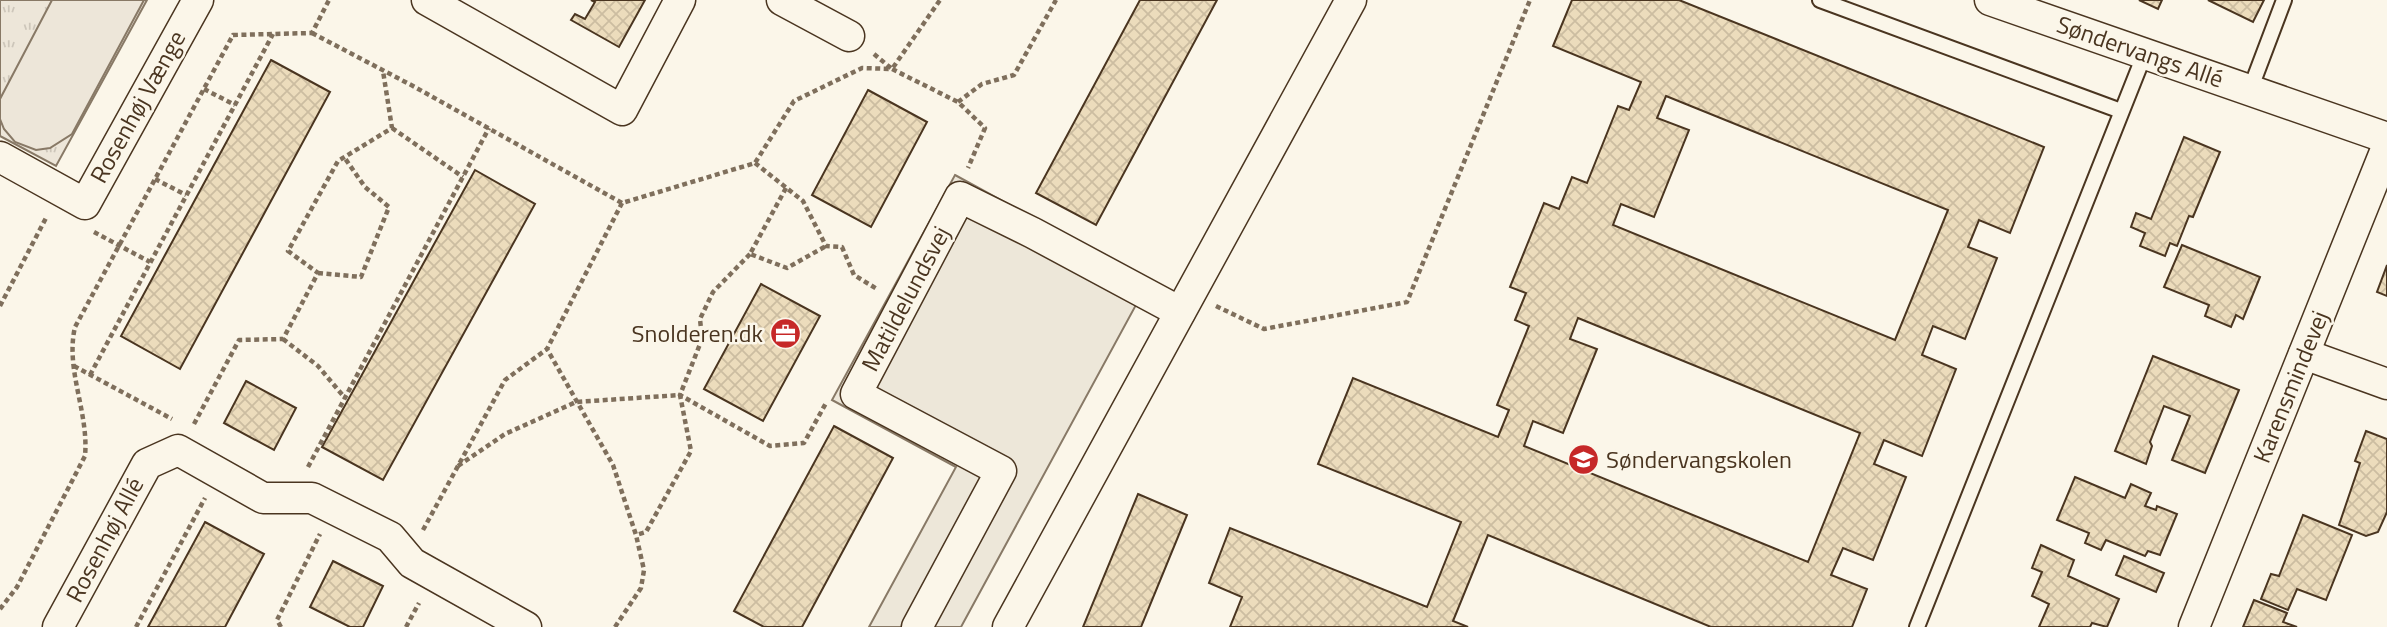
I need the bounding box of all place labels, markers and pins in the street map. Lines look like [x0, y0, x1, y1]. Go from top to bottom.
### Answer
place label: Snolderen.dk [632, 315, 763, 351]
office icon: Snolderen.dk [769, 317, 803, 351]
place label: Søndervangskolen [1606, 441, 1792, 477]
school or university icon: Søndervangskolen [1566, 443, 1600, 477]

